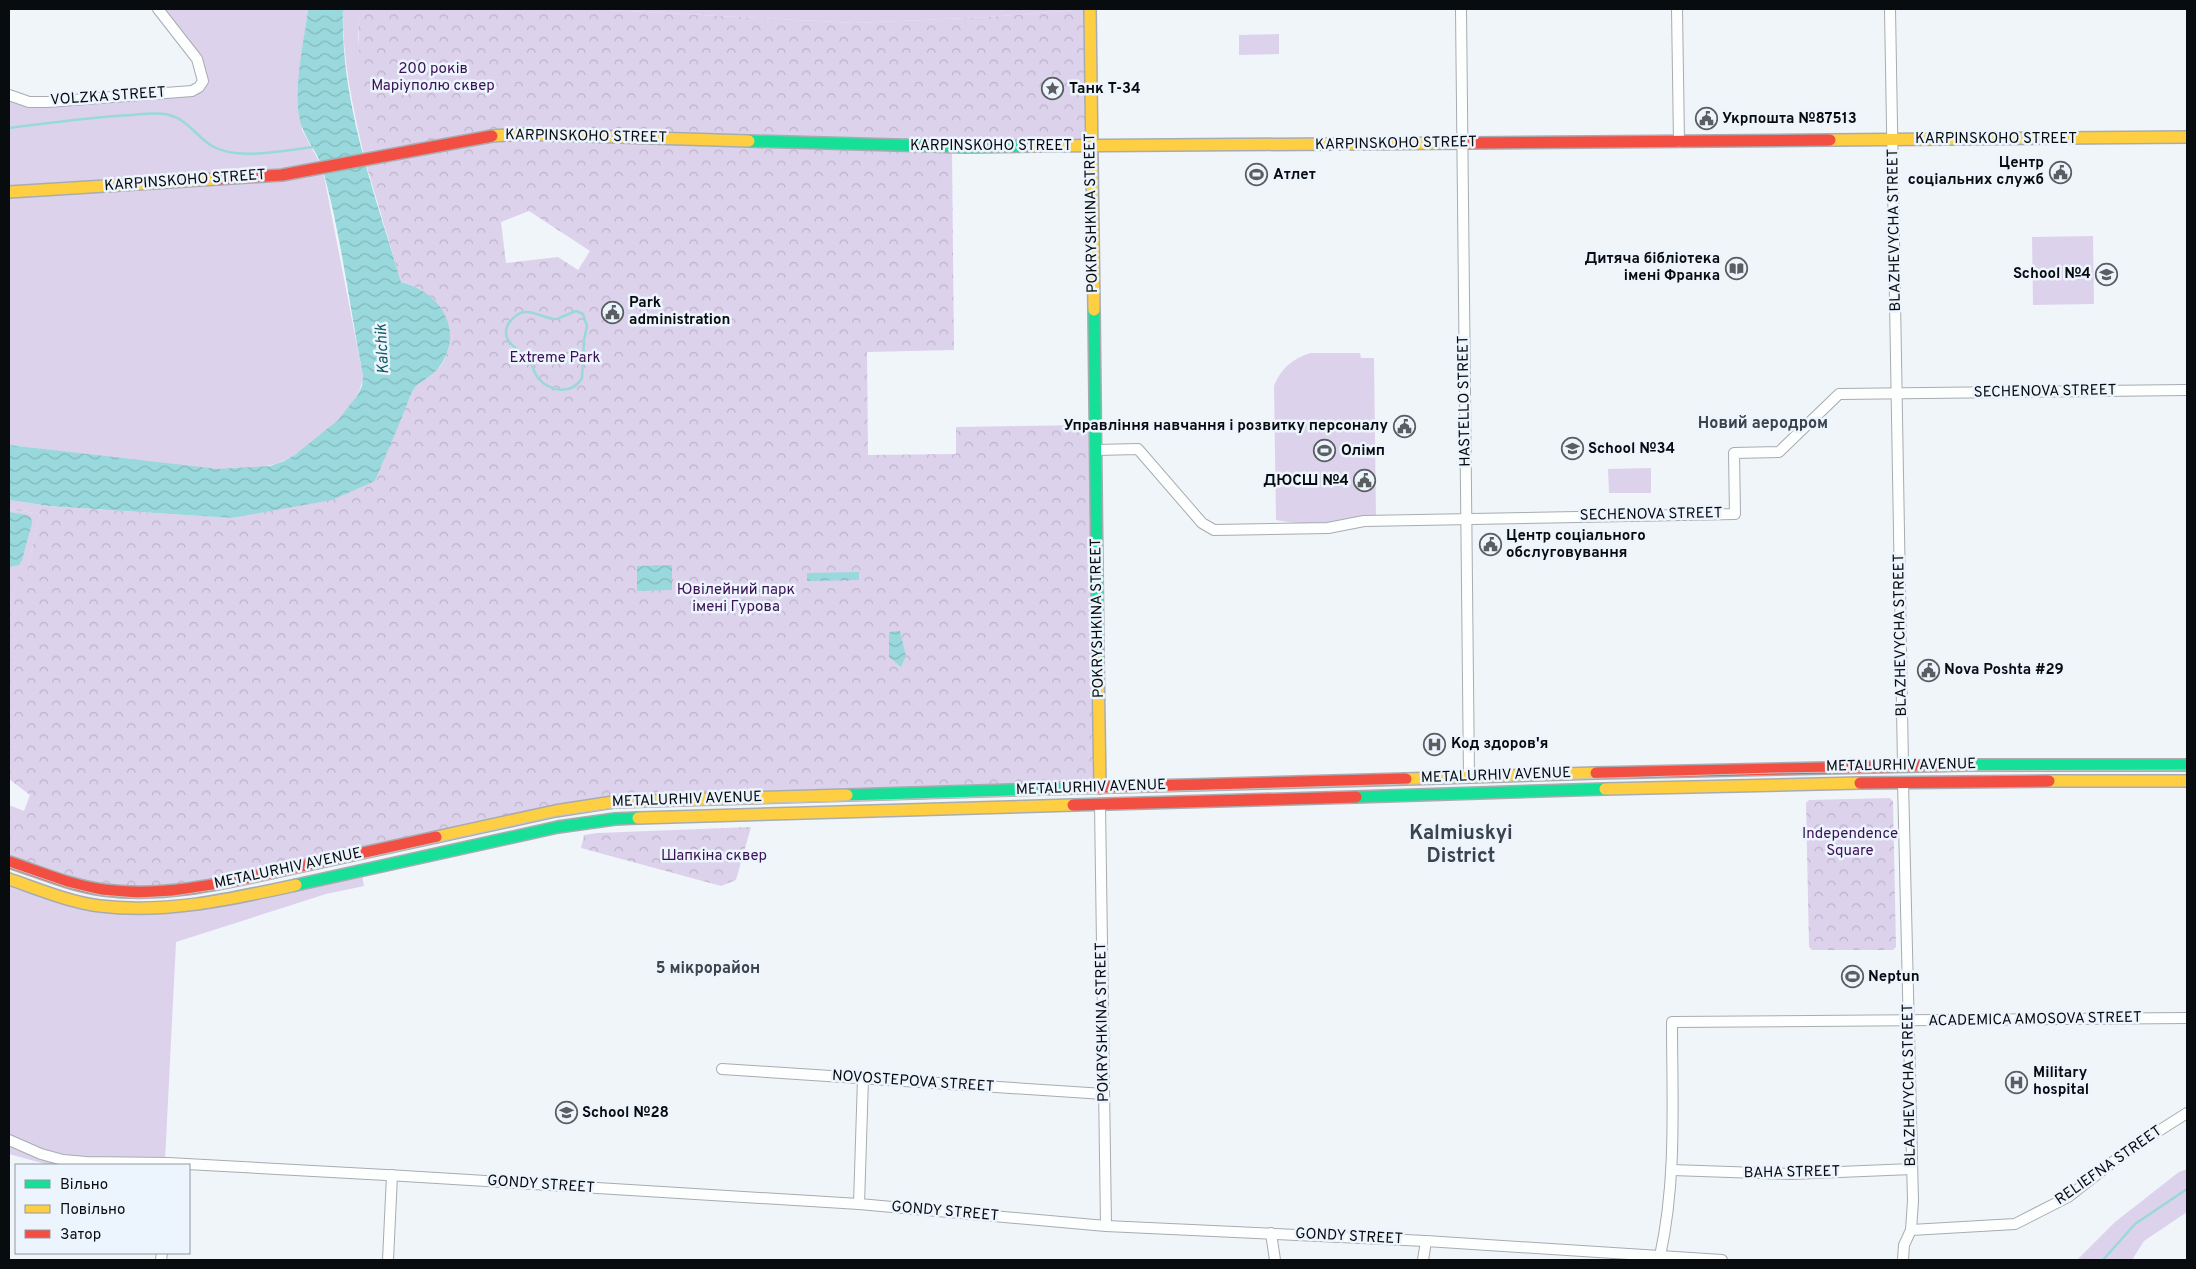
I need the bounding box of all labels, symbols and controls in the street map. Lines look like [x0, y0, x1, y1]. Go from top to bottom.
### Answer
park label: 200 років Маріуполю сквер [371, 60, 495, 96]
place icon: Танк Т-34 [1041, 77, 1065, 101]
place label: Танк Т-34 [1069, 80, 1141, 99]
street label: VOLZKA STREET [50, 83, 166, 111]
public building icon: Укрпошта №87513 [1694, 107, 1718, 131]
place label: Укрпошта №87513 [1722, 110, 1857, 129]
street label: KARPINSKOHO STREET [505, 126, 667, 148]
street label: KARPINSKOHO STREET [1915, 130, 2077, 149]
street label: POKRYSHKINA STREET [1081, 133, 1103, 293]
street label: KARPINSKOHO STREET [1315, 133, 1477, 155]
street label: KARPINSKOHO STREET [910, 137, 1072, 156]
street label: BLAZHEVYCHA STREET [1884, 148, 1906, 312]
place label: Центр соціальних служб [1908, 154, 2044, 190]
public building icon: Центр соціальних служб [2048, 160, 2072, 184]
sports icon: Атлет [1245, 163, 1269, 187]
street label: KARPINSKOHO STREET [104, 166, 266, 196]
place label: Атлет [1273, 166, 1316, 185]
place label: Дитяча бібліотека імені Франка [1584, 250, 1720, 286]
library icon: Дитяча бібліотека імені Франка [1724, 256, 1748, 280]
school or university icon: School №4 [2095, 262, 2119, 286]
place label: School №4 [2013, 265, 2091, 284]
place label: Park administration [629, 294, 730, 330]
public building icon: Park administration [601, 300, 625, 324]
water label: Kalchik [372, 322, 394, 375]
street label: HASTELLO STREET [1454, 335, 1476, 467]
park label: Extreme Park [510, 349, 600, 368]
street label: SECHENOVA STREET [1974, 381, 2116, 403]
public building icon: Управління навчання і розвитку персоналу [1392, 414, 1416, 438]
district label: Новий аеродром [1698, 414, 1828, 434]
place label: Управління навчання і розвитку персоналу [1063, 417, 1388, 436]
school or university icon: School №34 [1560, 437, 1584, 461]
sports icon: Олімп [1313, 439, 1337, 463]
place label: School №34 [1588, 440, 1675, 459]
place label: Олімп [1341, 442, 1385, 461]
public building icon: ДЮСШ №4 [1353, 469, 1377, 493]
place label: ДЮСШ №4 [1263, 472, 1349, 491]
street label: SECHENOVA STREET [1580, 504, 1722, 526]
place label: Центр соціального обслуговування [1506, 527, 1646, 563]
public building icon: Центр соціального обслуговування [1478, 533, 1502, 557]
street label: POKRYSHKINA STREET [1087, 538, 1109, 698]
street label: BLAZHEVYCHA STREET [1890, 553, 1912, 717]
park label: Ювілейний парк імені Гурова [677, 581, 795, 617]
public building icon: Nova Poshta #29 [1916, 658, 1940, 682]
place label: Nova Poshta #29 [1944, 661, 2064, 680]
hospital icon: Код здоров'я [1423, 732, 1447, 756]
place label: Код здоров'я [1451, 735, 1548, 754]
street label: METALURHIV AVENUE [1826, 755, 1976, 777]
street label: METALURHIV AVENUE [1421, 764, 1571, 788]
street label: METALURHIV AVENUE [1016, 776, 1166, 800]
street label: METALURHIV AVENUE [612, 788, 762, 812]
district label: Kalmiuskyi District [1409, 821, 1513, 870]
park label: Independence Square [1802, 825, 1898, 861]
street label: METALURHIV AVENUE [213, 844, 363, 894]
park label: Шапкіна сквер [661, 847, 767, 866]
street label: POKRYSHKINA STREET [1092, 942, 1114, 1102]
district label: 5 мікрорайон [656, 959, 760, 979]
sports icon: Neptun [1840, 965, 1864, 989]
place label: Neptun [1868, 968, 1920, 987]
street label: BLAZHEVYCHA STREET [1899, 1003, 1921, 1167]
street label: ACADEMICA AMOSOVA STREET [1928, 1009, 2142, 1031]
place label: Military hospital [2033, 1064, 2089, 1100]
street label: NOVOSTEPOVA STREET [831, 1067, 995, 1097]
hospital icon: Military hospital [2005, 1070, 2029, 1094]
school or university icon: School №28 [554, 1101, 578, 1125]
place label: School №28 [582, 1104, 669, 1123]
street label: RELIEFNA STREET [2052, 1122, 2166, 1210]
street label: BAHA STREET [1744, 1163, 1840, 1183]
legend [15, 1164, 190, 1254]
street label: GONDY STREET [487, 1172, 595, 1198]
text: Вільно [60, 1176, 108, 1195]
street label: GONDY STREET [891, 1198, 999, 1226]
text: Повільно [60, 1201, 125, 1220]
street label: GONDY STREET [1295, 1225, 1403, 1249]
text: Затор [60, 1226, 101, 1245]

